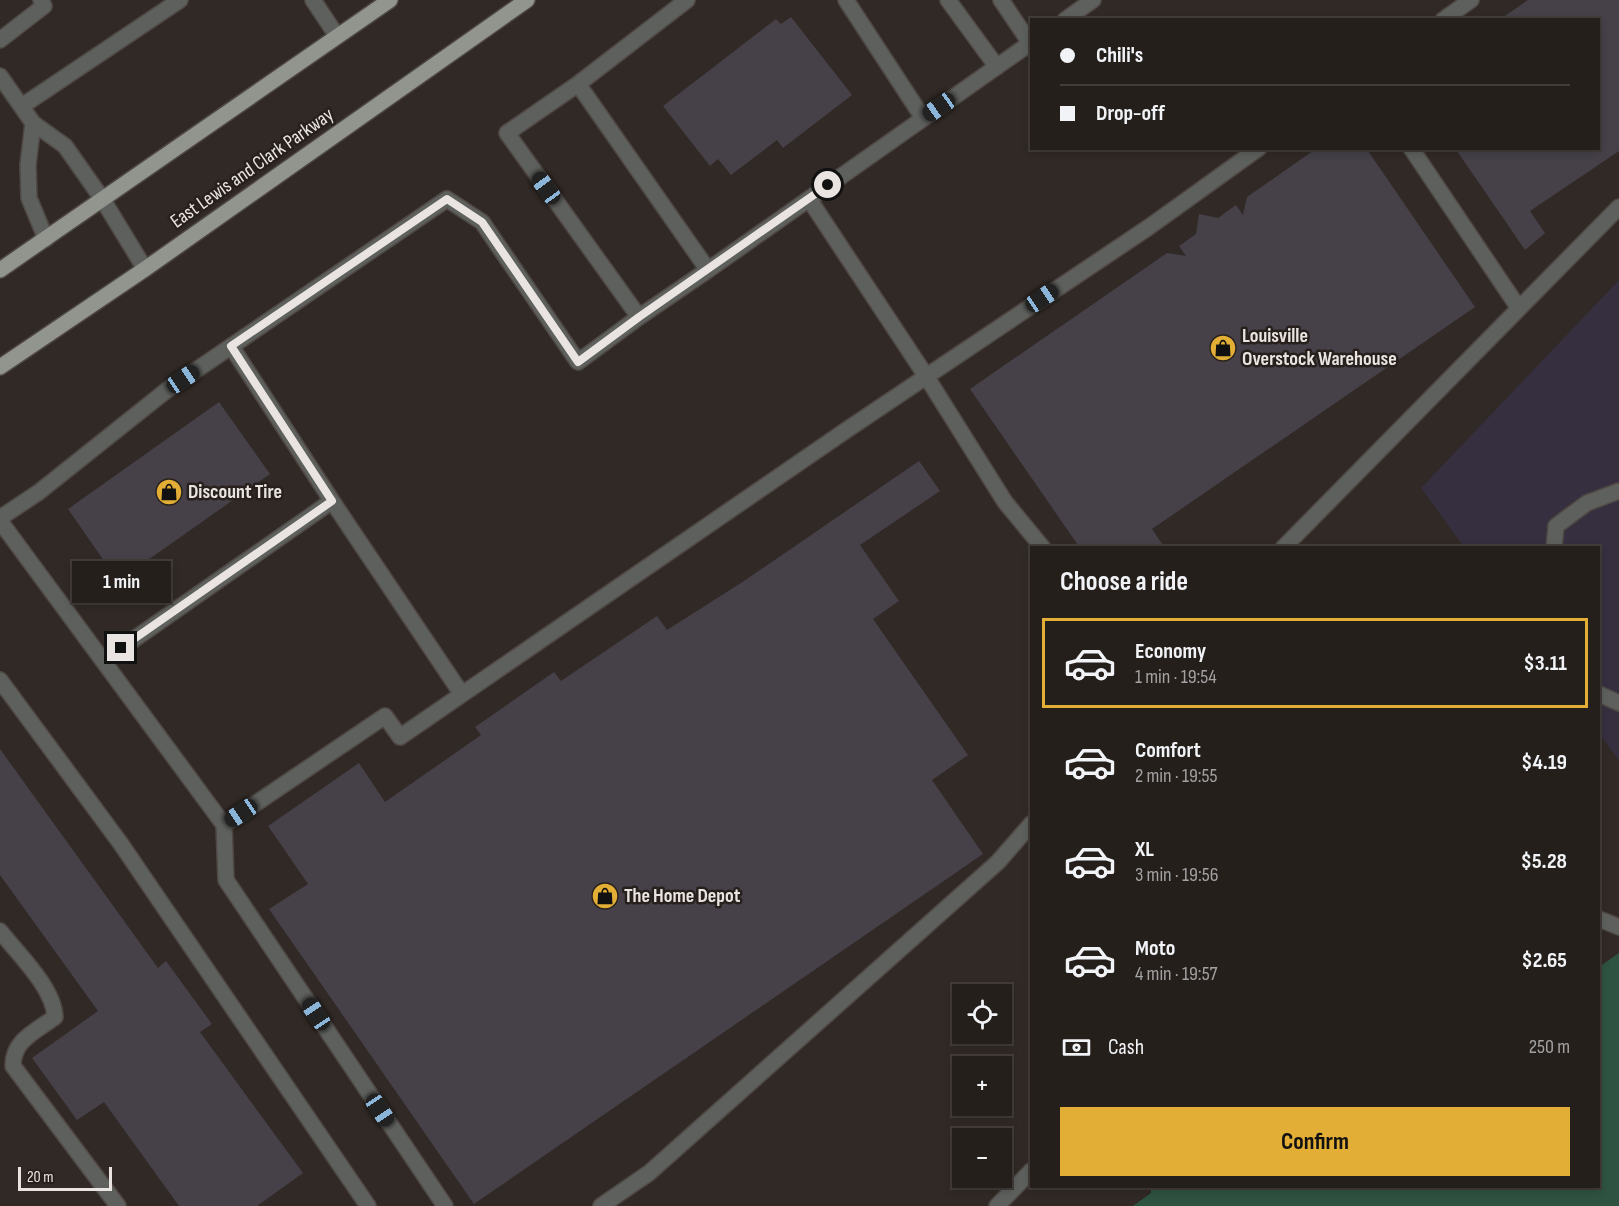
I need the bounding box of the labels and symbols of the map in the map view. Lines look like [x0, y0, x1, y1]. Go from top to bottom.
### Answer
car [919, 89, 959, 125]
street label: East Lewis and Clark Parkway [166, 102, 338, 233]
car [528, 168, 564, 208]
route start [814, 171, 841, 198]
car [1022, 280, 1062, 316]
place label: Louisville Overstock Warehouse [1242, 324, 1397, 371]
shop icon: Louisville Overstock Warehouse [1208, 333, 1238, 363]
car [163, 361, 203, 397]
shop icon: Discount Tire [154, 477, 184, 507]
place label: Discount Tire [188, 480, 282, 504]
callout: 1 min [72, 561, 170, 603]
route end [107, 634, 134, 661]
car [221, 795, 261, 831]
shop icon: The Home Depot [590, 881, 620, 911]
place label: The Home Depot [624, 884, 741, 908]
car [298, 994, 334, 1034]
car [362, 1090, 398, 1130]
scale bar [18, 1164, 112, 1192]

